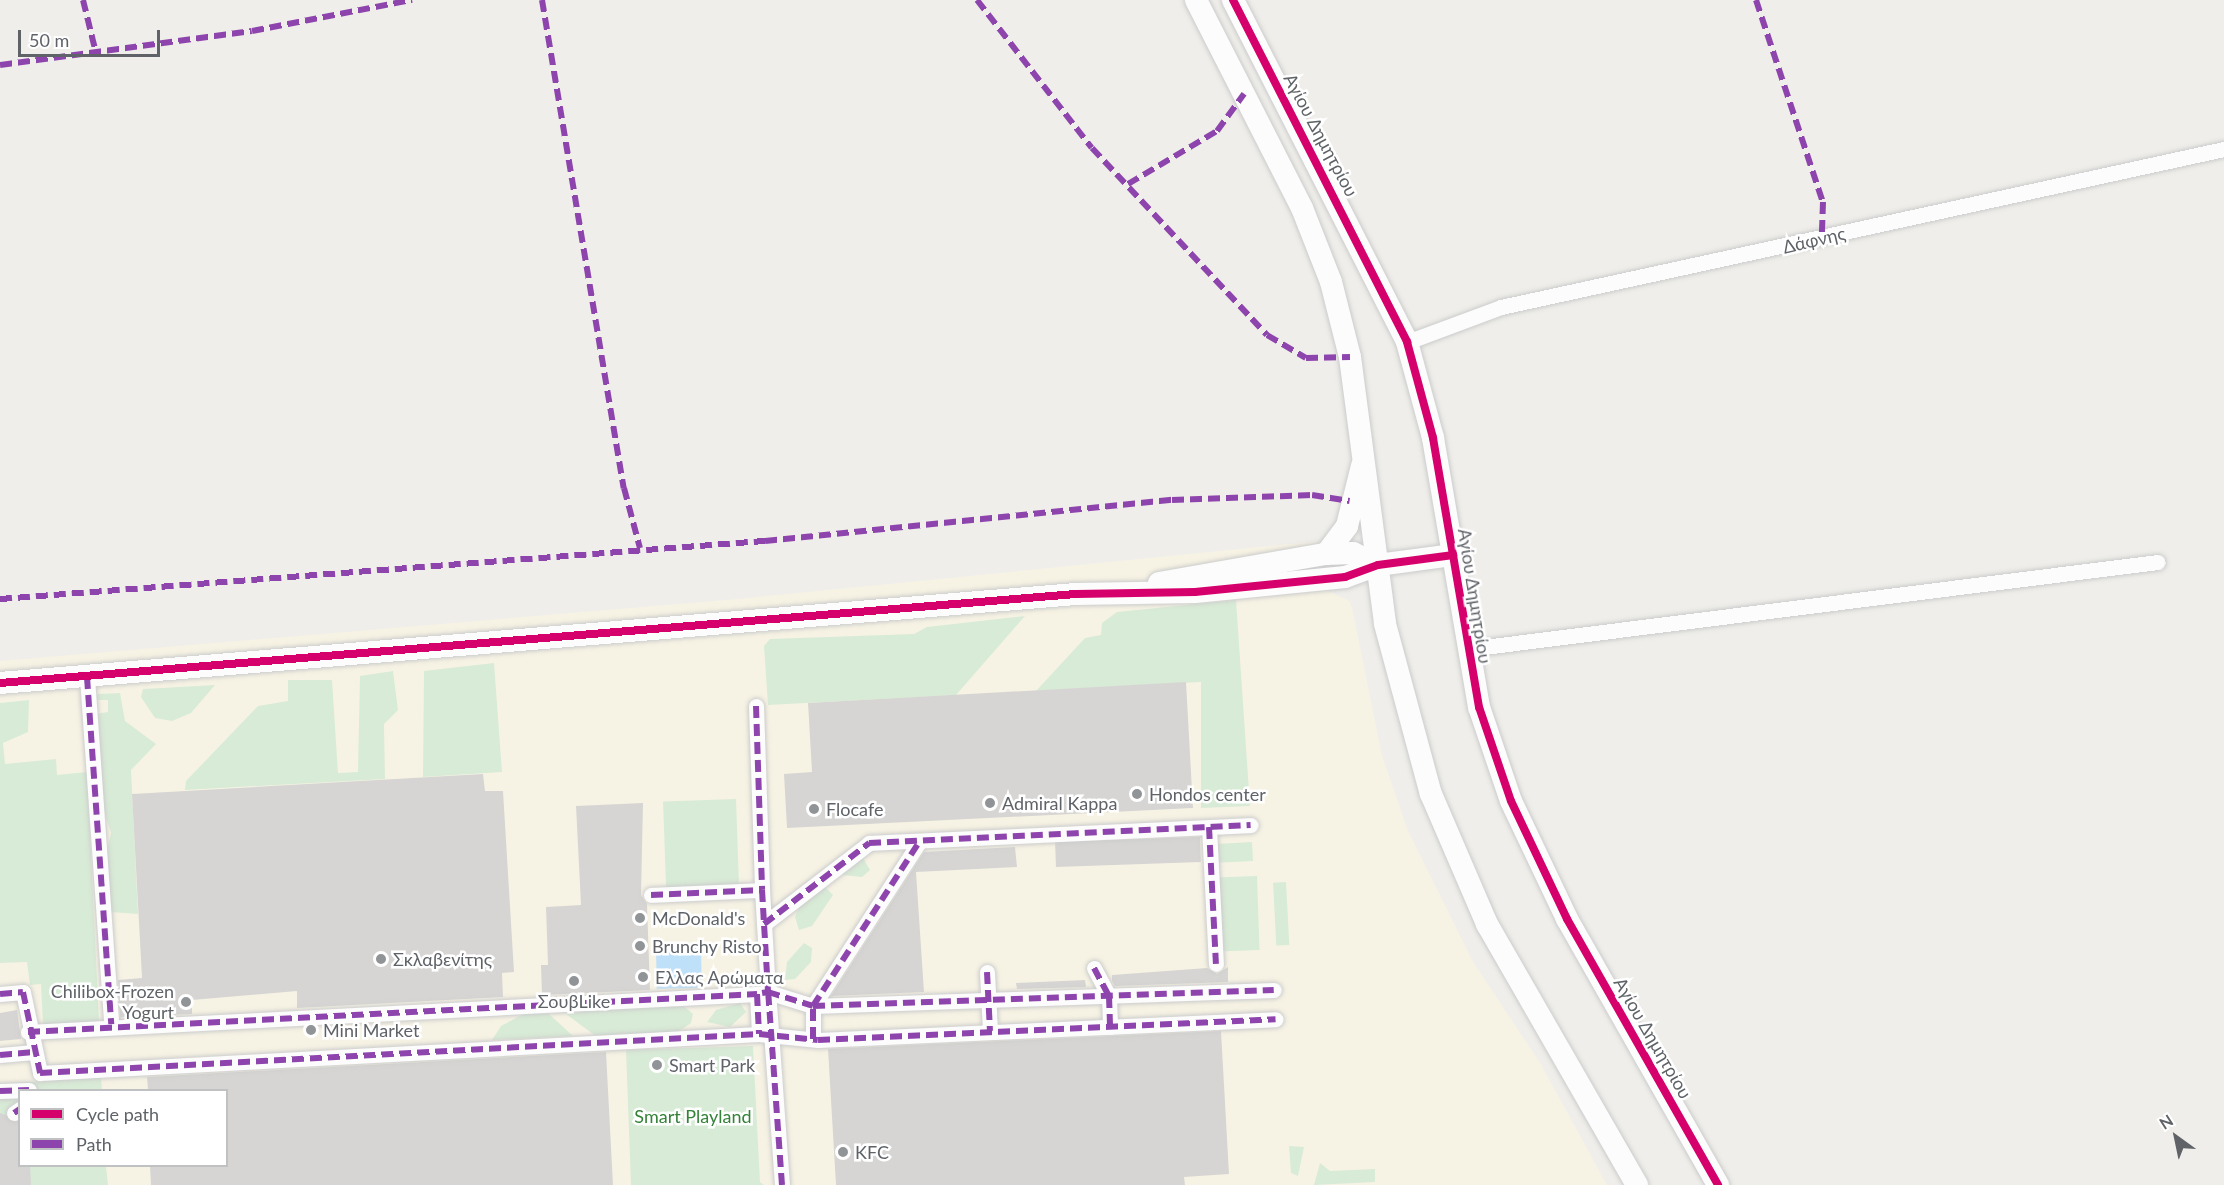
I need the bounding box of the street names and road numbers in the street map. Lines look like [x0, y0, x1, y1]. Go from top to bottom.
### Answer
street label: Αγίου Δημητρίου [1279, 69, 1363, 201]
street label: Δάφνης [1780, 222, 1848, 258]
street label: Αγίου Δημητρίου [1454, 527, 1496, 665]
street label: Αγίου Δημητρίου [1609, 973, 1697, 1103]

